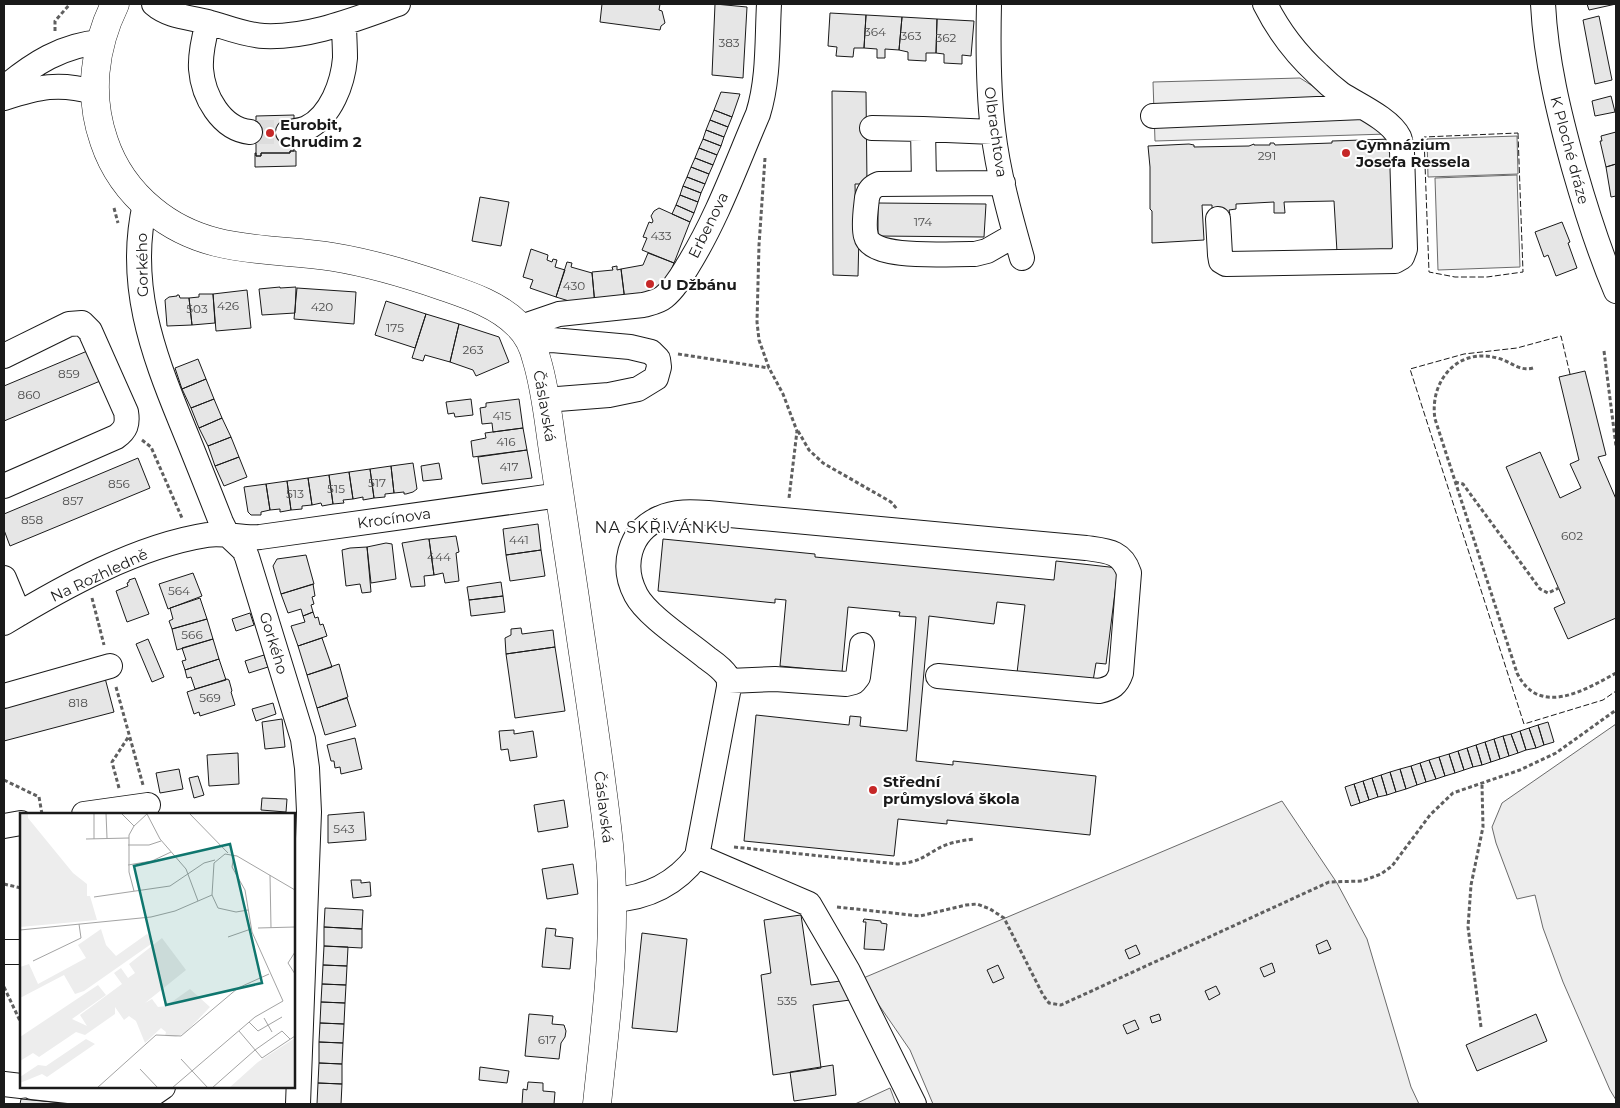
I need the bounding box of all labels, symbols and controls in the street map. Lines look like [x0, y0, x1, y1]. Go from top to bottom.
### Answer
house number: 364 [864, 24, 886, 39]
house number: 363 [901, 28, 922, 43]
house number: 362 [936, 30, 957, 45]
house number: 383 [718, 35, 740, 50]
street label: Olbrachtova [980, 86, 1012, 178]
street label: K Ploché dráze [1546, 94, 1594, 206]
place label: Eurobit, Chrudim 2 [280, 115, 362, 151]
marker: Eurobit, Chrudim 2 [264, 127, 276, 139]
place label: Gymnázium Josefa Ressela [1355, 135, 1470, 171]
marker: Gymnázium Josefa Ressela [1340, 147, 1352, 159]
house number: 291 [1258, 148, 1276, 163]
street label: Erbenova [684, 189, 732, 261]
house number: 174 [914, 214, 932, 229]
house number: 433 [650, 228, 672, 243]
street label: Gorkého [132, 233, 152, 297]
place label: U Džbánu [660, 275, 737, 294]
house number: 430 [563, 278, 585, 293]
marker: U Džbánu [644, 278, 656, 290]
house number: 426 [217, 298, 239, 313]
house number: 420 [311, 299, 333, 314]
house number: 503 [186, 301, 208, 316]
house number: 175 [386, 320, 404, 335]
house number: 263 [463, 342, 484, 357]
house number: 859 [58, 366, 80, 381]
street label: Čáslavská [529, 369, 561, 443]
house number: 860 [18, 387, 41, 402]
house number: 415 [493, 408, 512, 423]
house number: 416 [496, 434, 516, 449]
house number: 417 [499, 459, 519, 474]
house number: 517 [368, 475, 386, 490]
house number: 856 [108, 476, 130, 491]
house number: 515 [327, 481, 345, 496]
house number: 513 [286, 486, 304, 501]
house number: 857 [62, 493, 84, 508]
street label: Krocínova [356, 503, 432, 533]
house number: 858 [21, 512, 43, 527]
district label: NA SKŘIVÁNKU [594, 518, 732, 537]
house number: 602 [1561, 528, 1583, 543]
house number: 441 [509, 532, 529, 547]
street label: Na Rozhledně [47, 544, 151, 606]
house number: 444 [427, 549, 451, 564]
house number: 564 [168, 583, 190, 598]
street label: Gorkého [256, 610, 292, 676]
house number: 566 [181, 627, 203, 642]
house number: 569 [199, 690, 221, 705]
house number: 818 [68, 695, 88, 710]
street label: Čáslavská [590, 770, 618, 844]
place label: Střední průmyslová škola [883, 772, 1020, 808]
marker: Střední průmyslová škola [867, 784, 879, 796]
inset map [20, 813, 295, 1088]
house number: 543 [333, 821, 355, 836]
house number: 535 [777, 993, 797, 1008]
house number: 617 [538, 1032, 556, 1047]

